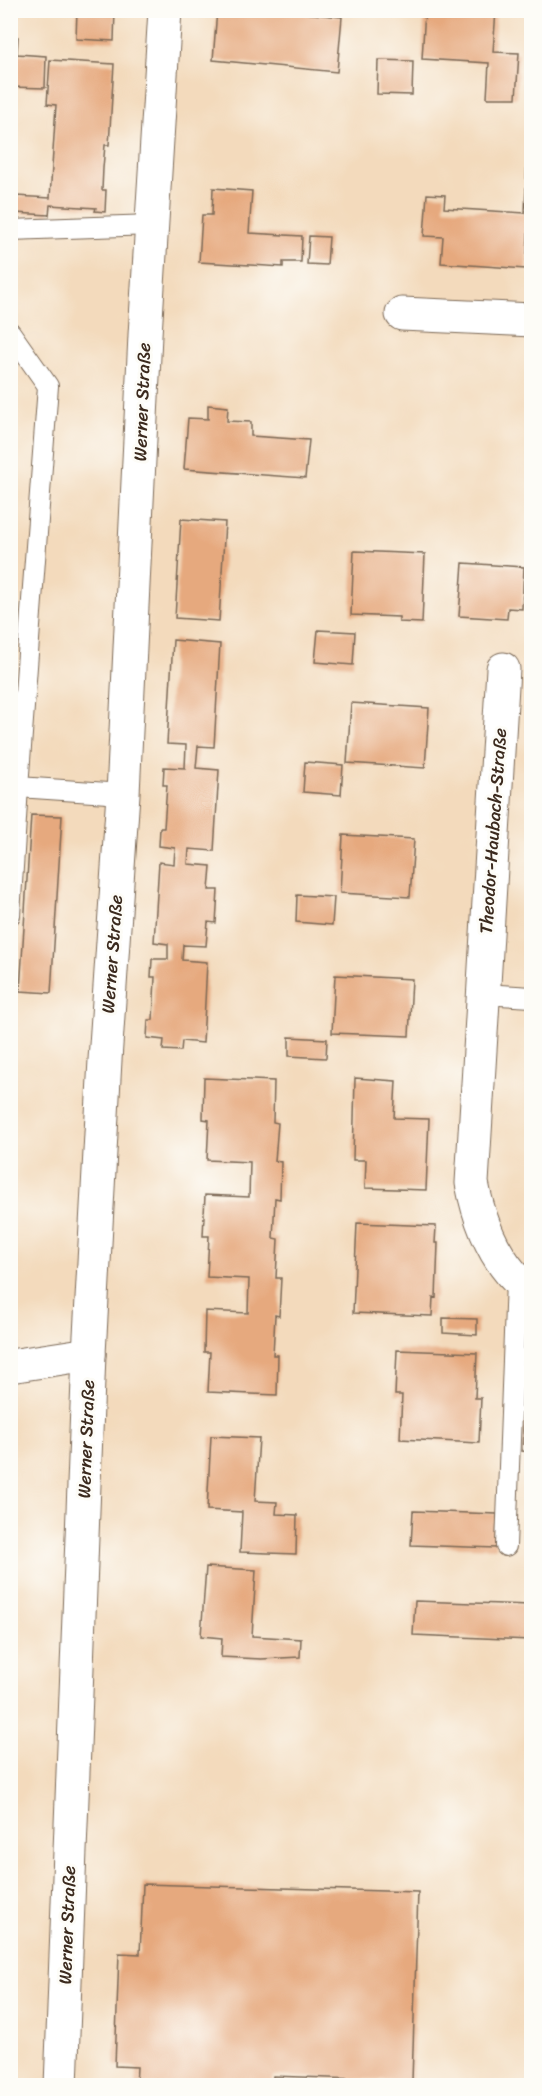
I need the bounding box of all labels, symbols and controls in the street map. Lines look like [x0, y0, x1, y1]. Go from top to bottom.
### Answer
street label: Werner Straße [124, 342, 160, 462]
street label: Theodor-Haubach-Straße [470, 727, 516, 935]
street label: Werner Straße [92, 894, 132, 1014]
street label: Werner Straße [68, 1379, 104, 1499]
street label: Werner Straße [49, 1865, 85, 1985]

